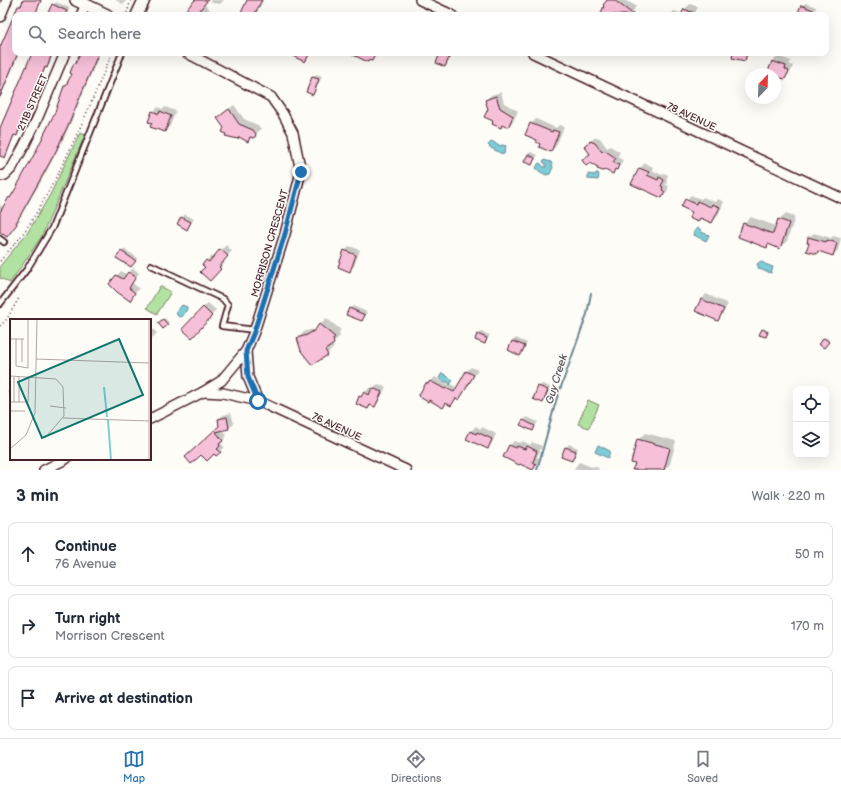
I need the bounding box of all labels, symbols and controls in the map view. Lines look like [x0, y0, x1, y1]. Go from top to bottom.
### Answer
search box [12, 12, 829, 56]
icon: search [26, 23, 48, 45]
text: Search here [58, 25, 141, 44]
north arrow [745, 68, 781, 104]
street label: 211B STREET [15, 72, 51, 133]
street label: 78 AVENUE [665, 100, 718, 134]
route end [292, 163, 310, 181]
street label: MORRISON CRESCENT [249, 188, 291, 299]
inset map [10, 319, 151, 460]
water label: Guy Creek [543, 352, 570, 406]
map controls [793, 386, 829, 458]
button: locate [793, 386, 829, 422]
route start [249, 392, 267, 410]
street label: 76 AVENUE [310, 410, 364, 444]
button: layers [793, 422, 829, 458]
text: 3 min [16, 486, 59, 506]
text: Walk · 220 m [752, 488, 825, 504]
text: Continue [55, 537, 117, 556]
icon: ahead [17, 543, 39, 565]
text: 50 m [795, 546, 824, 562]
text: 76 Avenue [55, 556, 116, 572]
text: Turn right [55, 609, 120, 628]
icon: right [17, 615, 39, 637]
text: 170 m [791, 618, 824, 634]
text: Morrison Crescent [55, 628, 164, 644]
icon: arrive [17, 687, 39, 709]
text: Arrive at destination [55, 689, 193, 708]
tab: Map [123, 748, 145, 785]
tab: Directions [391, 748, 441, 785]
tab: Saved [687, 748, 718, 785]

